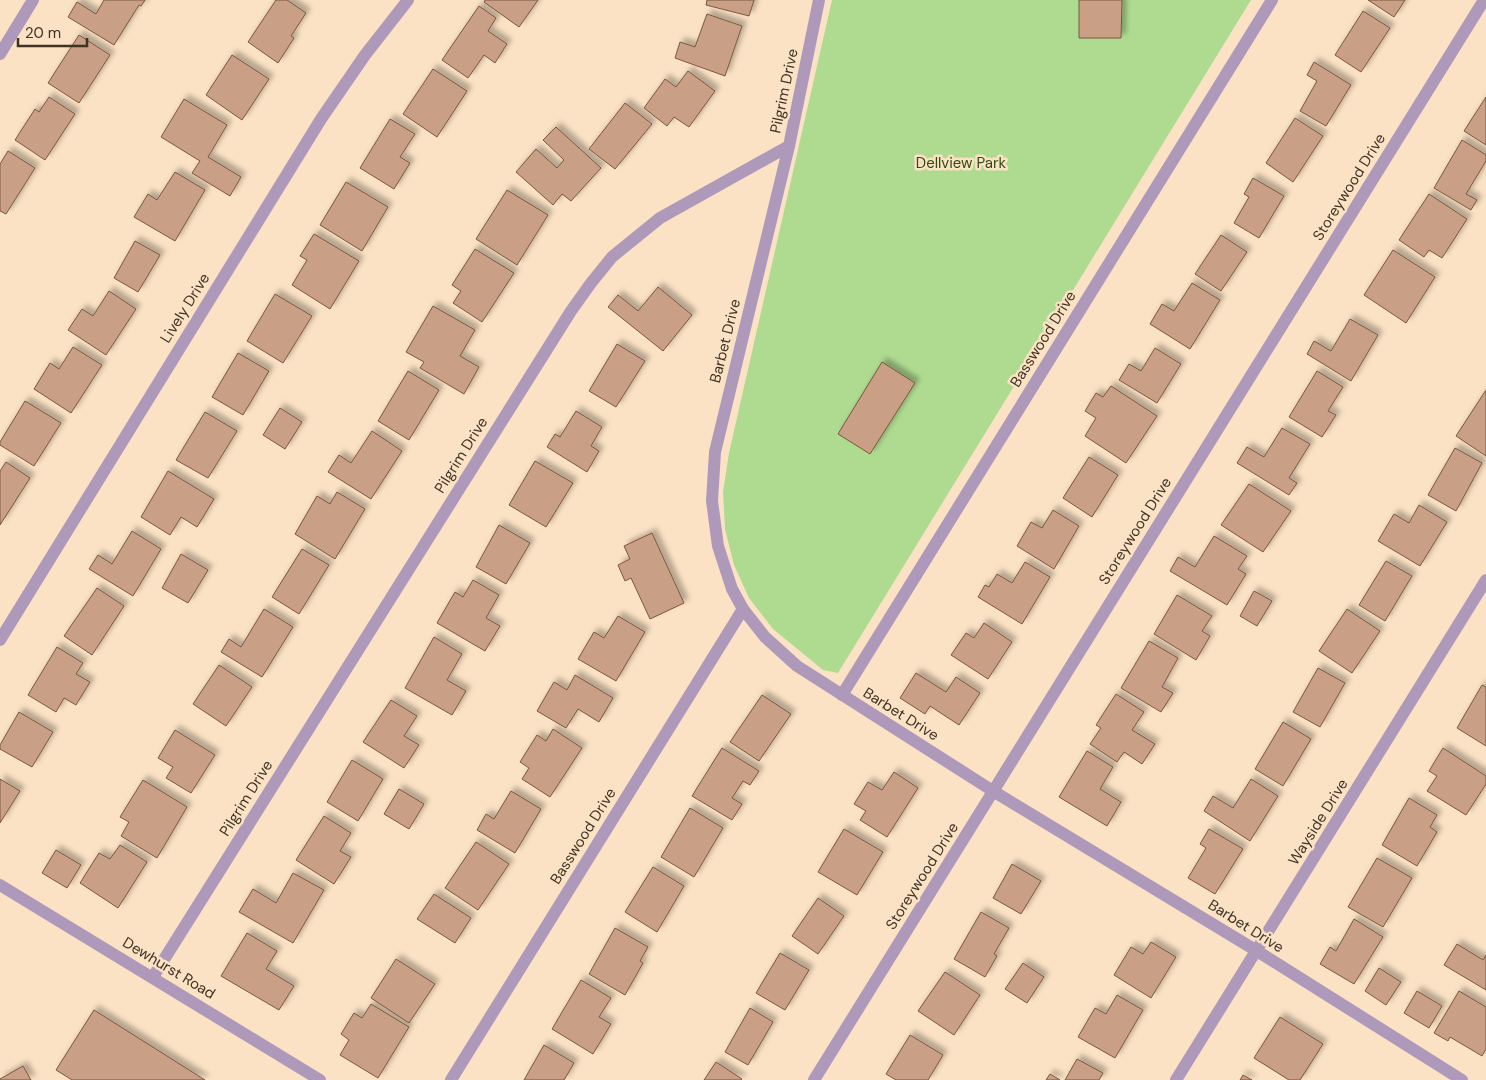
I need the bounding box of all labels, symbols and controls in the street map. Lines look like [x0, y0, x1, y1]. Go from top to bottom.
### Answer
scale bar [18, 15, 86, 47]
text: 20 m [25, 23, 61, 43]
street label: Pilgrim Drive [765, 47, 803, 135]
street label: Storeywood Drive [1308, 130, 1390, 244]
park label: Dellview Park [916, 153, 1007, 173]
street label: Lively Drive [156, 269, 214, 347]
street label: Basswood Drive [1005, 287, 1081, 391]
street label: Barbet Drive [705, 297, 745, 385]
street label: Pilgrim Drive [430, 413, 492, 497]
street label: Storeywood Drive [1094, 474, 1176, 588]
street label: Barbet Drive [859, 683, 943, 745]
street label: Pilgrim Drive [215, 756, 277, 840]
street label: Wayside Drive [1283, 775, 1353, 869]
street label: Basswood Drive [545, 784, 621, 888]
street label: Storeywood Drive [881, 819, 963, 933]
street label: Barbet Drive [1204, 895, 1288, 957]
street label: Dewhurst Road [119, 932, 219, 1004]

